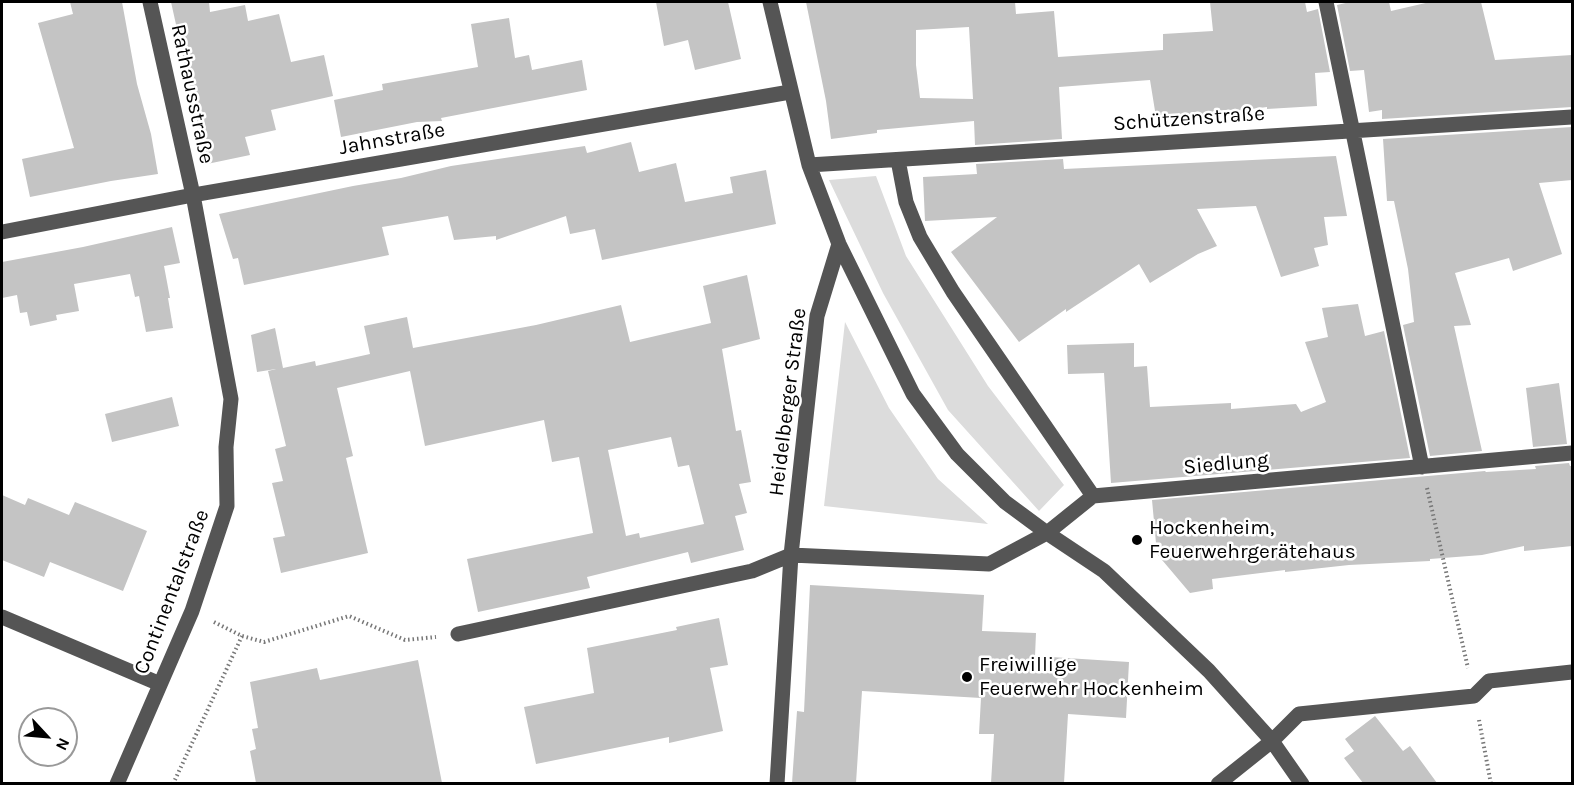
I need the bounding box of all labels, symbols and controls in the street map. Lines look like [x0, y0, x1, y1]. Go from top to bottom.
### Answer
street label: Rathausstraße [165, 22, 219, 166]
street label: Schützenstraße [1112, 101, 1266, 137]
street label: Jahnstraße [337, 117, 447, 161]
street label: Heidelberger Straße [764, 307, 812, 497]
street label: Siedlung [1182, 448, 1270, 480]
street label: Continentalstraße [129, 506, 215, 678]
place label: Hockenheim, Feuerwehrgerätehaus [1149, 515, 1356, 565]
marker: Hockenheim, Feuerwehrgerätehaus [1130, 533, 1144, 547]
place label: Freiwillige Feuerwehr Hockenheim [979, 652, 1204, 702]
marker: Freiwillige Feuerwehr Hockenheim [960, 670, 974, 684]
north arrow [18, 707, 78, 767]
text: N [52, 735, 74, 754]

